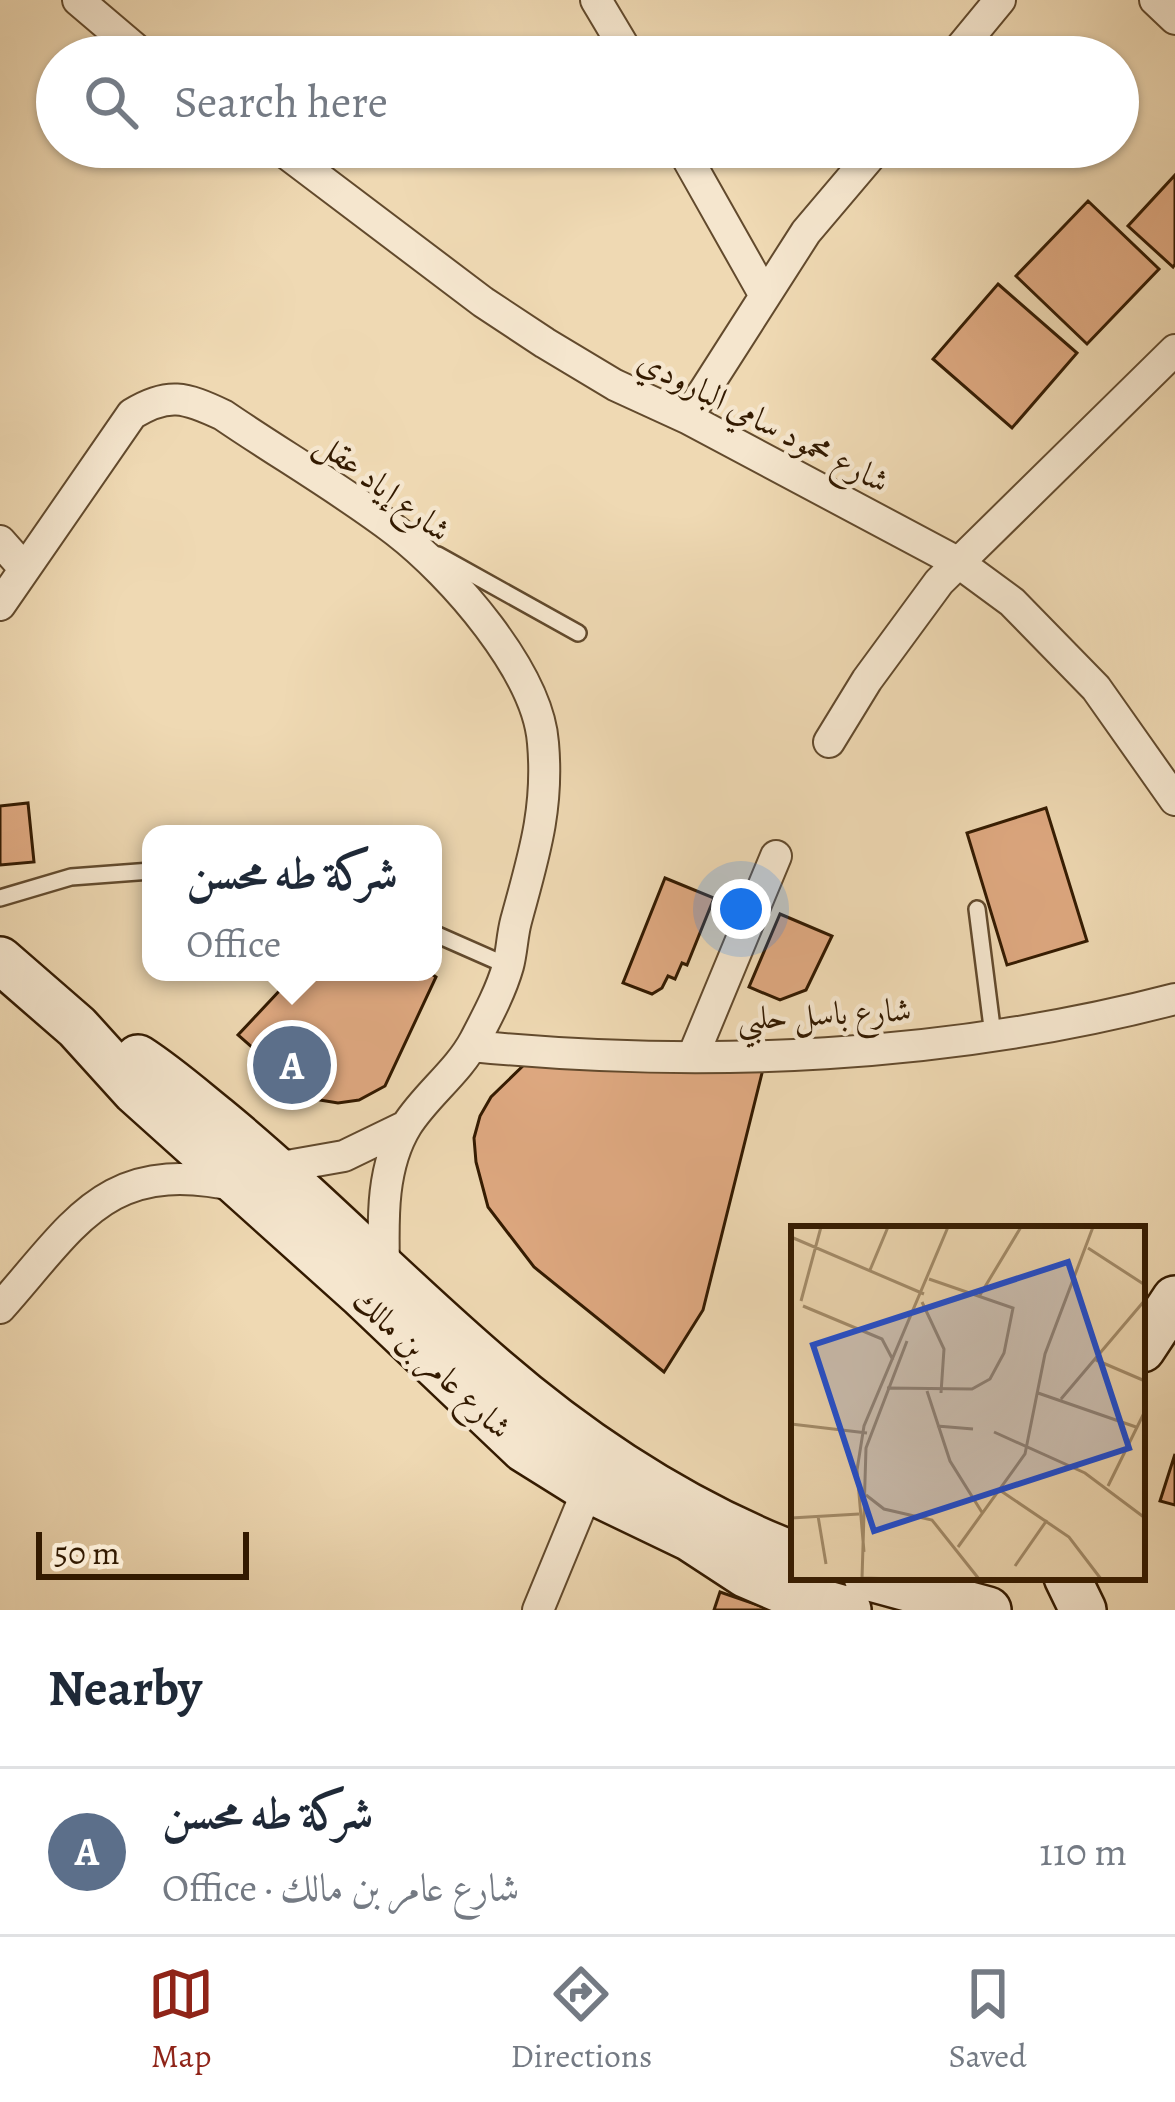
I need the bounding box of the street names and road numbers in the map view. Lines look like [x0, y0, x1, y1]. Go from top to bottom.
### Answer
street label: شارع محمود سامي البارودي [627, 338, 897, 509]
street label: شارع إياد عقل [303, 421, 460, 557]
street label: شارع باسل حلبي [736, 986, 913, 1049]
street label: شارع عامر بن مالك [339, 1278, 522, 1453]

